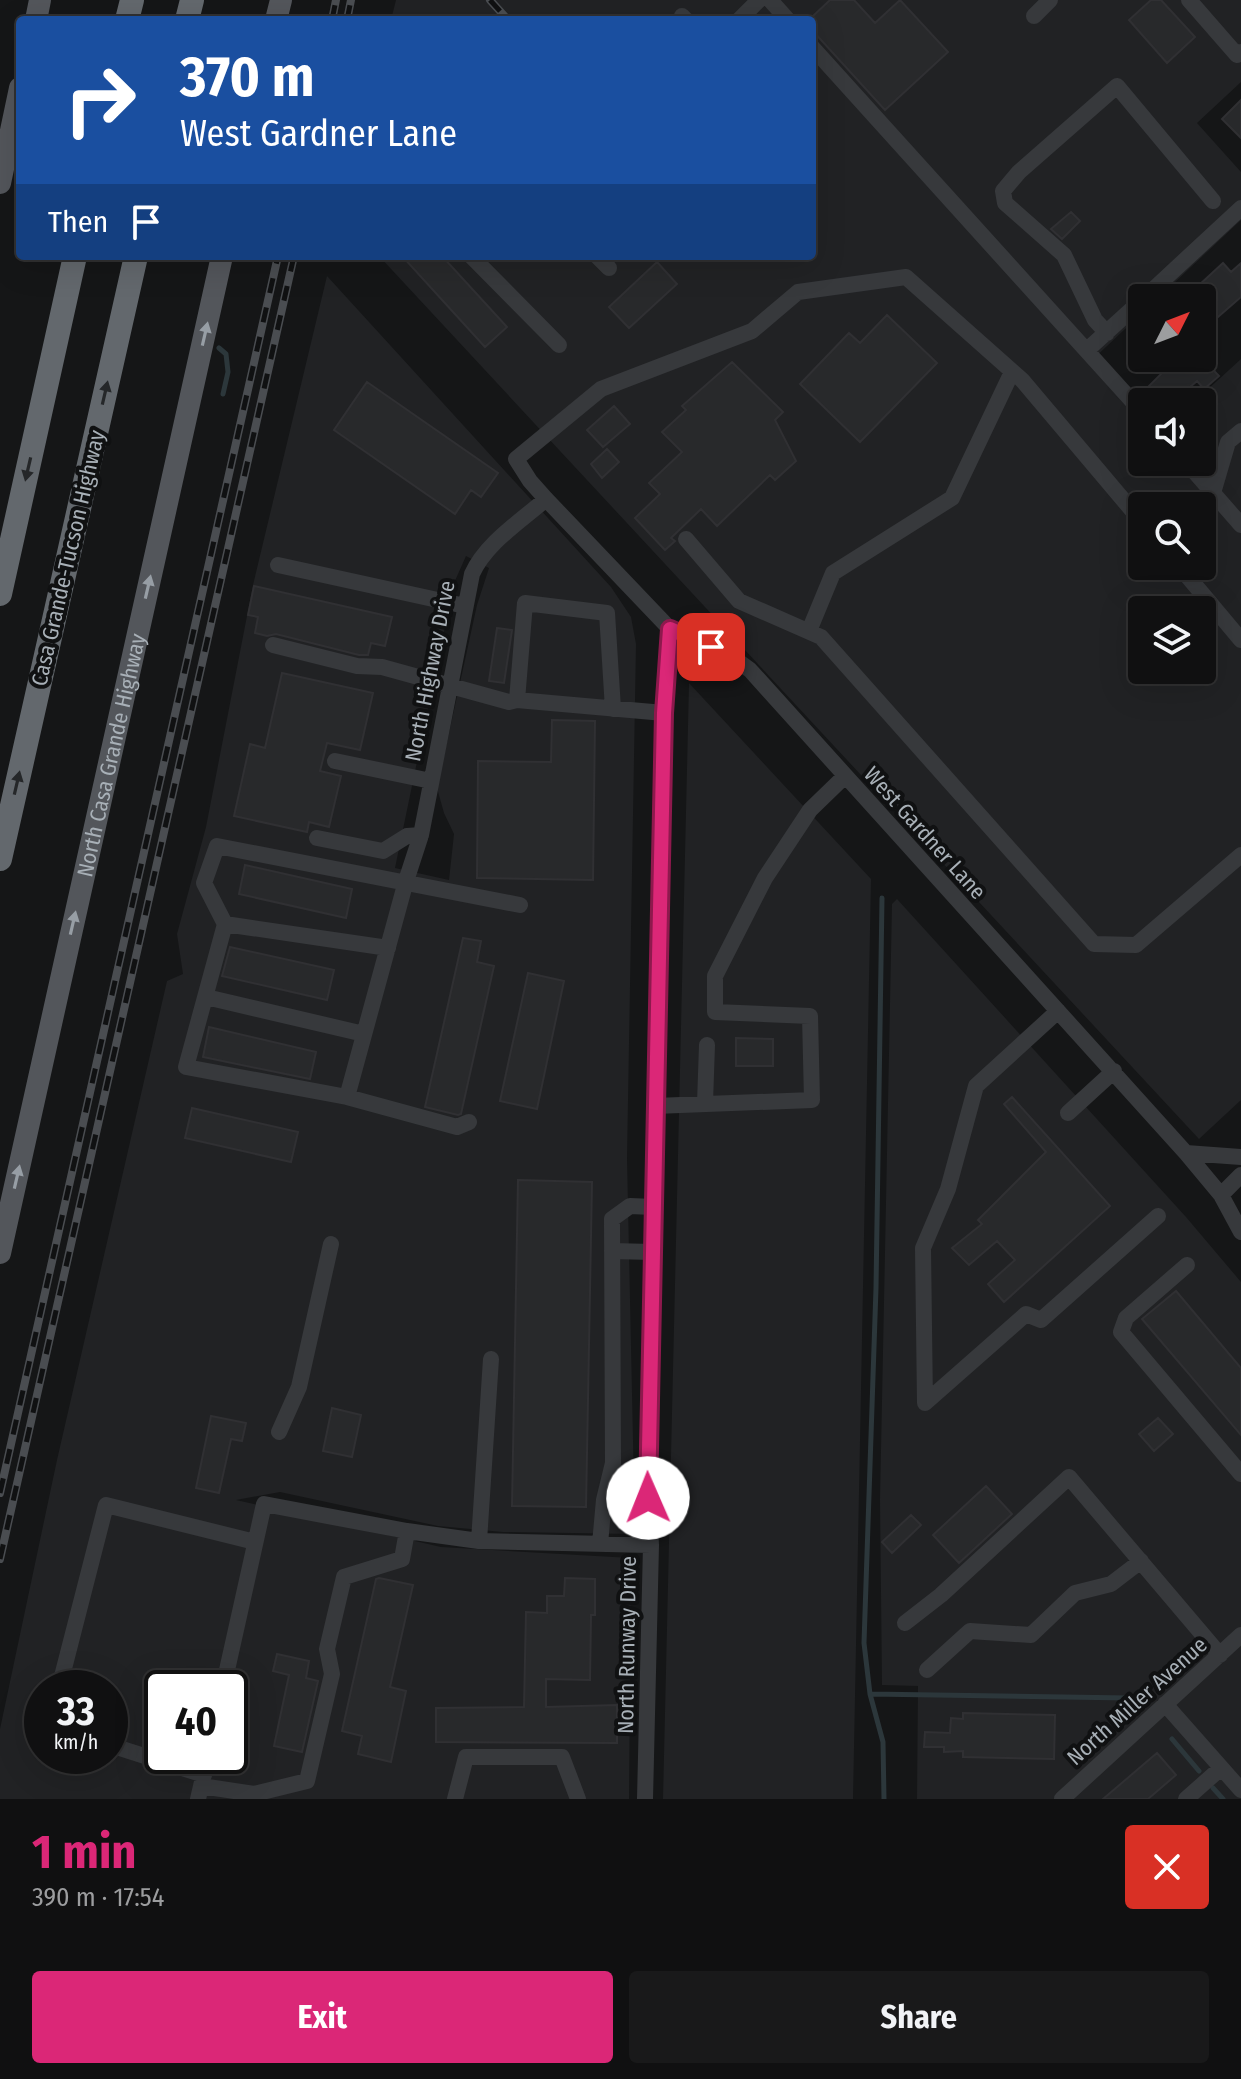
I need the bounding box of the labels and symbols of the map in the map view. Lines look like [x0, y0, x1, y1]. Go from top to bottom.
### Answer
north arrow [1128, 284, 1216, 372]
one-way arrow [199, 321, 212, 346]
one-way arrow [99, 380, 112, 405]
street label: Casa Grande-Tucson Highway [25, 427, 111, 688]
one-way arrow [21, 456, 34, 481]
one-way arrow [142, 575, 155, 600]
street label: North Highway Drive [399, 578, 461, 764]
pin [677, 613, 745, 681]
street label: North Casa Grande Highway [71, 631, 151, 879]
street label: West Gardner Lane [858, 761, 992, 905]
one-way arrow [11, 771, 24, 796]
one-way arrow [67, 910, 80, 935]
one-way arrow [11, 1164, 24, 1189]
position arrow [606, 1456, 690, 1540]
street label: North Runway Drive [612, 1556, 642, 1734]
street label: North Miller Avenue [1061, 1631, 1213, 1771]
speed limit sign: 40 [144, 1670, 248, 1774]

